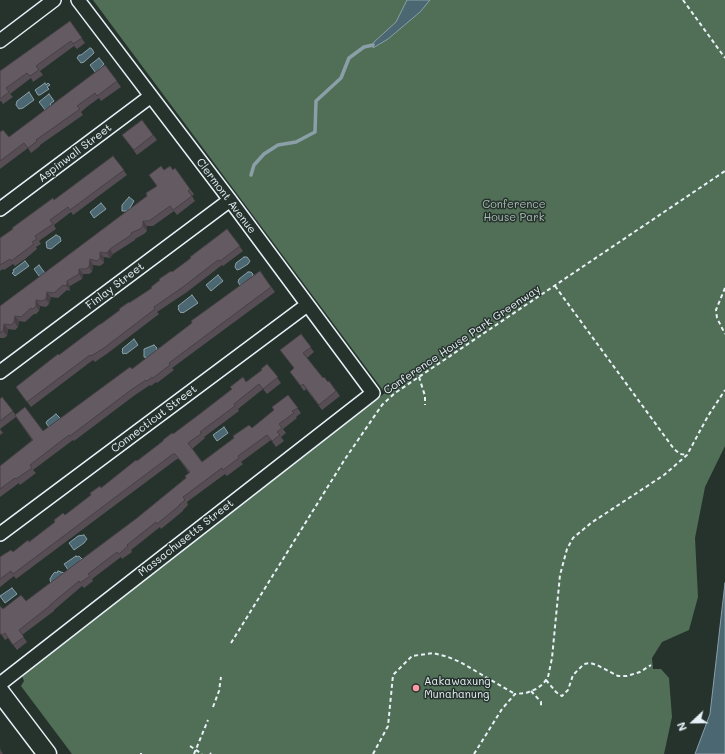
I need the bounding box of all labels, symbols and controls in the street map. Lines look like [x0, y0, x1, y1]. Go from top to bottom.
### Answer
street label: Aspinwall Street [36, 121, 114, 185]
street label: Clermont Avenue [193, 156, 259, 236]
park label: Conference House Park [482, 198, 546, 224]
street label: Finlay Street [83, 260, 147, 312]
street label: Conference House Park Greenway [381, 283, 543, 397]
street label: Connecticut Street [109, 382, 199, 456]
street label: Massachusetts Street [136, 497, 236, 579]
place label: Aakawaxung Munahanung [424, 675, 491, 701]
marker: Aakawaxung Munahanung [411, 683, 421, 693]
north arrow [673, 702, 713, 742]
text: N [673, 720, 690, 733]

